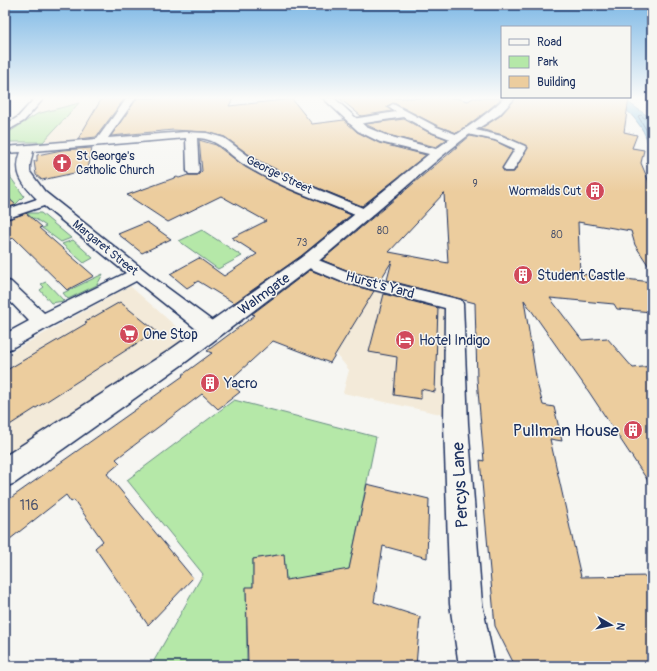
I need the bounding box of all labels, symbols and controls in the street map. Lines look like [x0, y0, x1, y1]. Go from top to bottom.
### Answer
legend [501, 26, 631, 98]
text: Road [537, 35, 562, 50]
text: Park [537, 55, 558, 70]
text: Building [537, 75, 576, 90]
place label: St George's Catholic Church [76, 149, 155, 178]
church icon: St George's Catholic Church [51, 152, 73, 174]
street label: George Street [243, 153, 315, 198]
house number: 9 [472, 178, 478, 190]
building icon: Wormalds Cut [584, 180, 606, 202]
place label: Wormalds Cut [509, 184, 581, 199]
street label: Margaret Street [69, 217, 141, 279]
house number: 80 [377, 225, 389, 237]
house number: 80 [551, 229, 563, 241]
house number: 73 [297, 237, 308, 249]
building icon: Student Castle [512, 264, 534, 286]
place label: Student Castle [537, 267, 625, 284]
street label: Hurst's Yard [344, 268, 416, 302]
street label: Walmgate [235, 269, 293, 318]
supermarket icon: One Stop [118, 323, 140, 345]
place label: One Stop [143, 326, 198, 343]
hotel icon: Hotel Indigo [394, 329, 416, 351]
place label: Hotel Indigo [419, 332, 491, 349]
building icon: Yacro [199, 372, 221, 394]
place label: Yacro [223, 375, 258, 392]
building icon: Pullman House [622, 419, 644, 441]
place label: Pullman House [513, 420, 620, 441]
street label: Percys Lane [447, 441, 473, 528]
house number: 116 [19, 497, 39, 514]
north arrow [591, 605, 631, 645]
text: N [613, 622, 627, 632]

